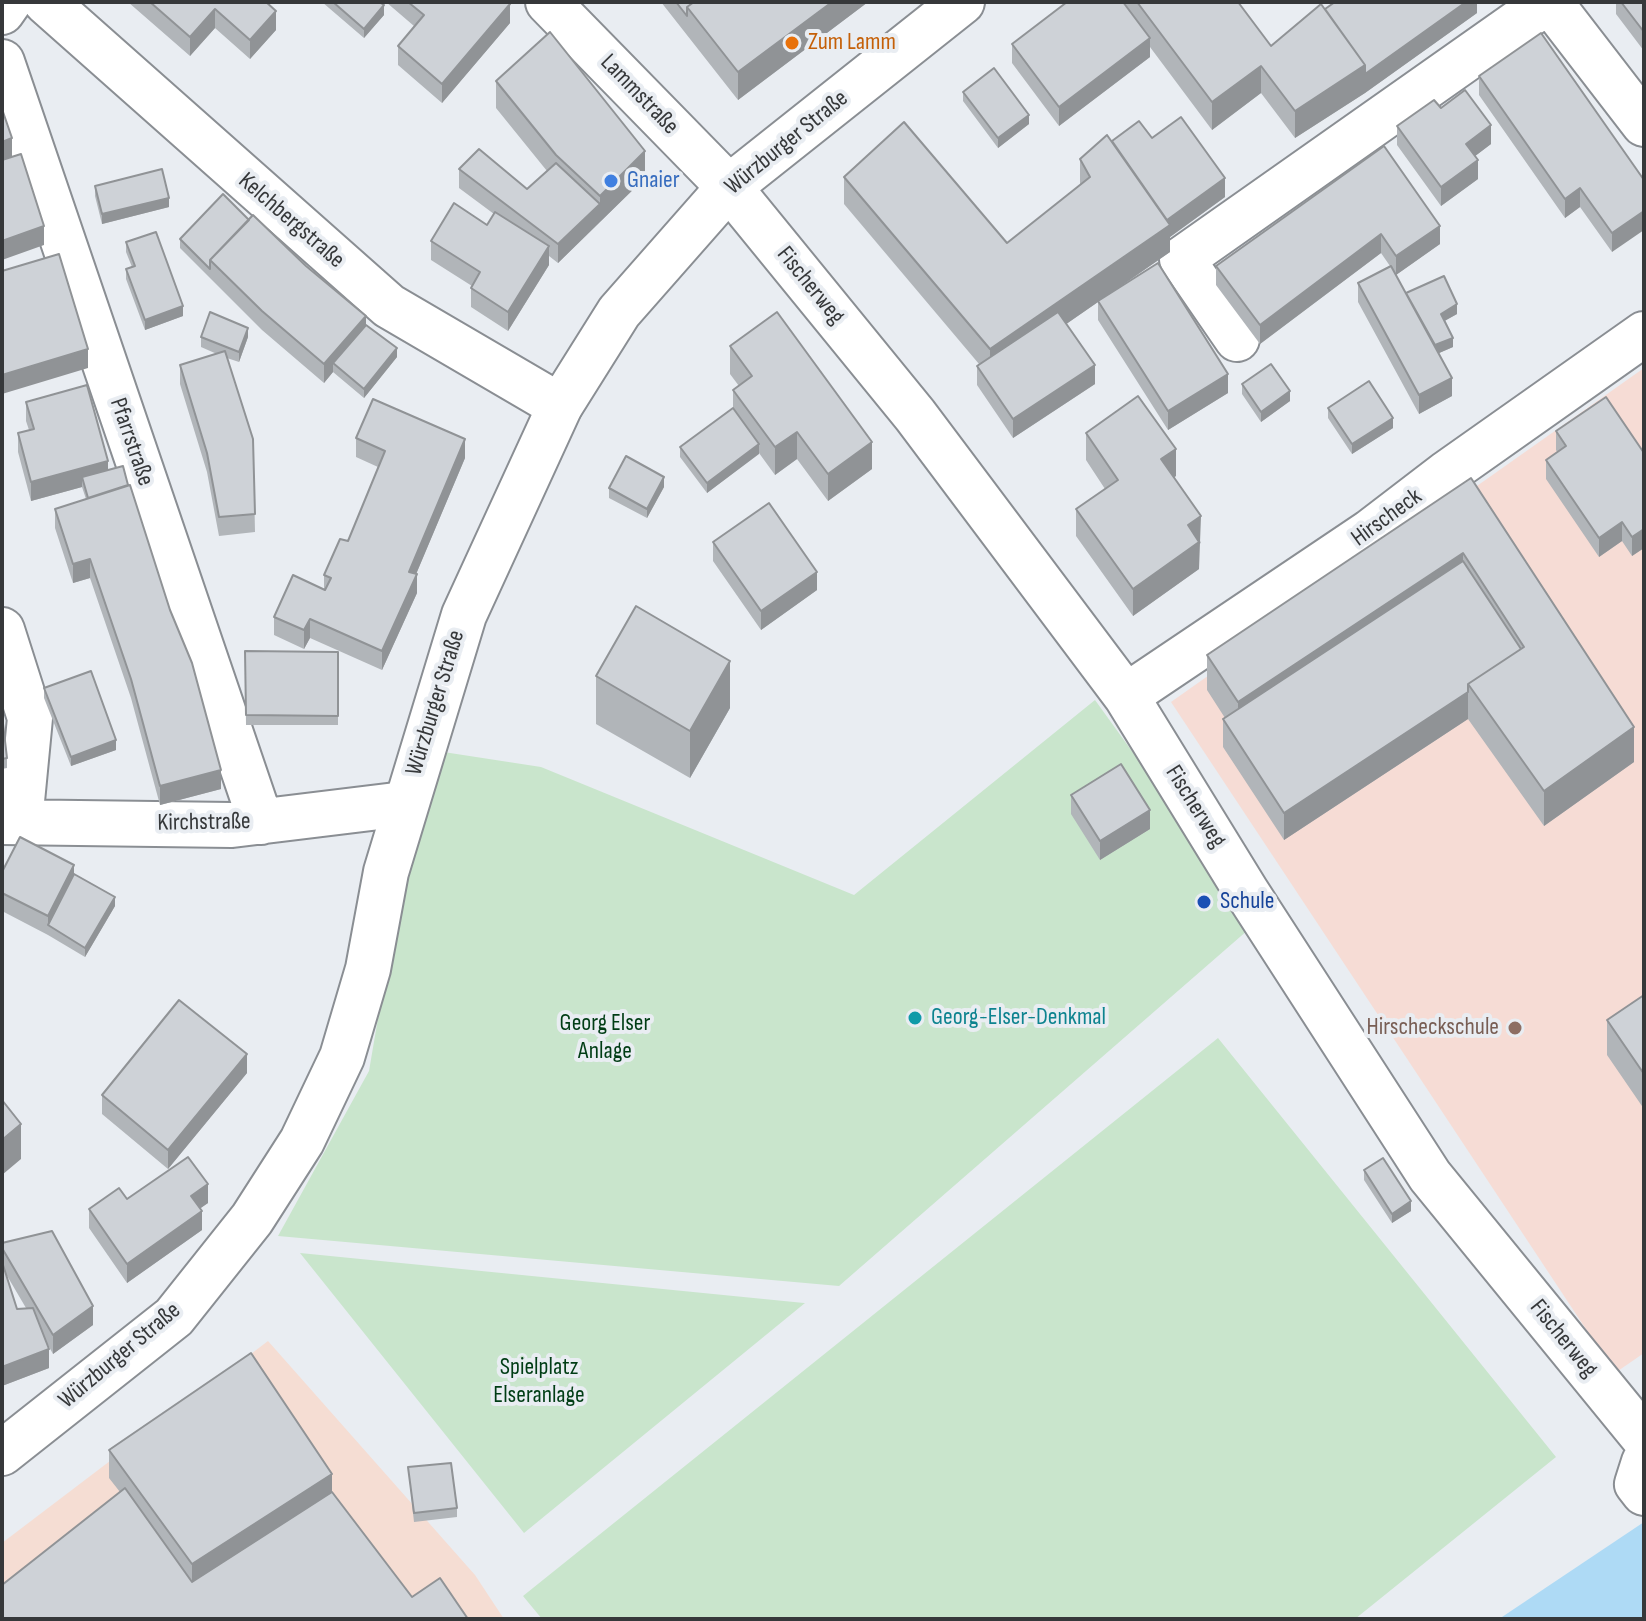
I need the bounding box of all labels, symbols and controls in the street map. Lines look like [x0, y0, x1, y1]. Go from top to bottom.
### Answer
place label: Zum Lamm [808, 29, 896, 57]
marker: Zum Lamm [783, 34, 801, 52]
street label: Lammstraße [594, 49, 684, 141]
street label: Würzburger Straße [720, 85, 854, 201]
street label: Kelchbergstraße [232, 167, 350, 275]
place label: Gnaier [627, 167, 680, 195]
marker: Gnaier [602, 172, 620, 190]
street label: Fischerweg [770, 241, 850, 331]
street label: Pfarrstraße [103, 394, 159, 490]
street label: Hirscheck [1346, 483, 1428, 553]
street label: Würzburger Straße [400, 627, 472, 779]
street label: Fischerweg [1158, 760, 1232, 854]
street label: Kirchstraße [157, 808, 251, 838]
place label: Schule [1220, 888, 1274, 916]
marker: Schule [1195, 893, 1213, 911]
place label: Georg-Elser-Denkmal [931, 1004, 1106, 1032]
marker: Georg-Elser-Denkmal [906, 1009, 924, 1027]
park label: Georg Elser Anlage [560, 1010, 650, 1066]
place label: Hirscheckschule [1367, 1014, 1499, 1042]
marker: Hirscheckschule [1506, 1019, 1524, 1037]
street label: Fischerweg [1523, 1294, 1603, 1384]
street label: Würzburger Straße [53, 1297, 187, 1415]
park label: Spielplatz Elseranlage [493, 1354, 585, 1410]

